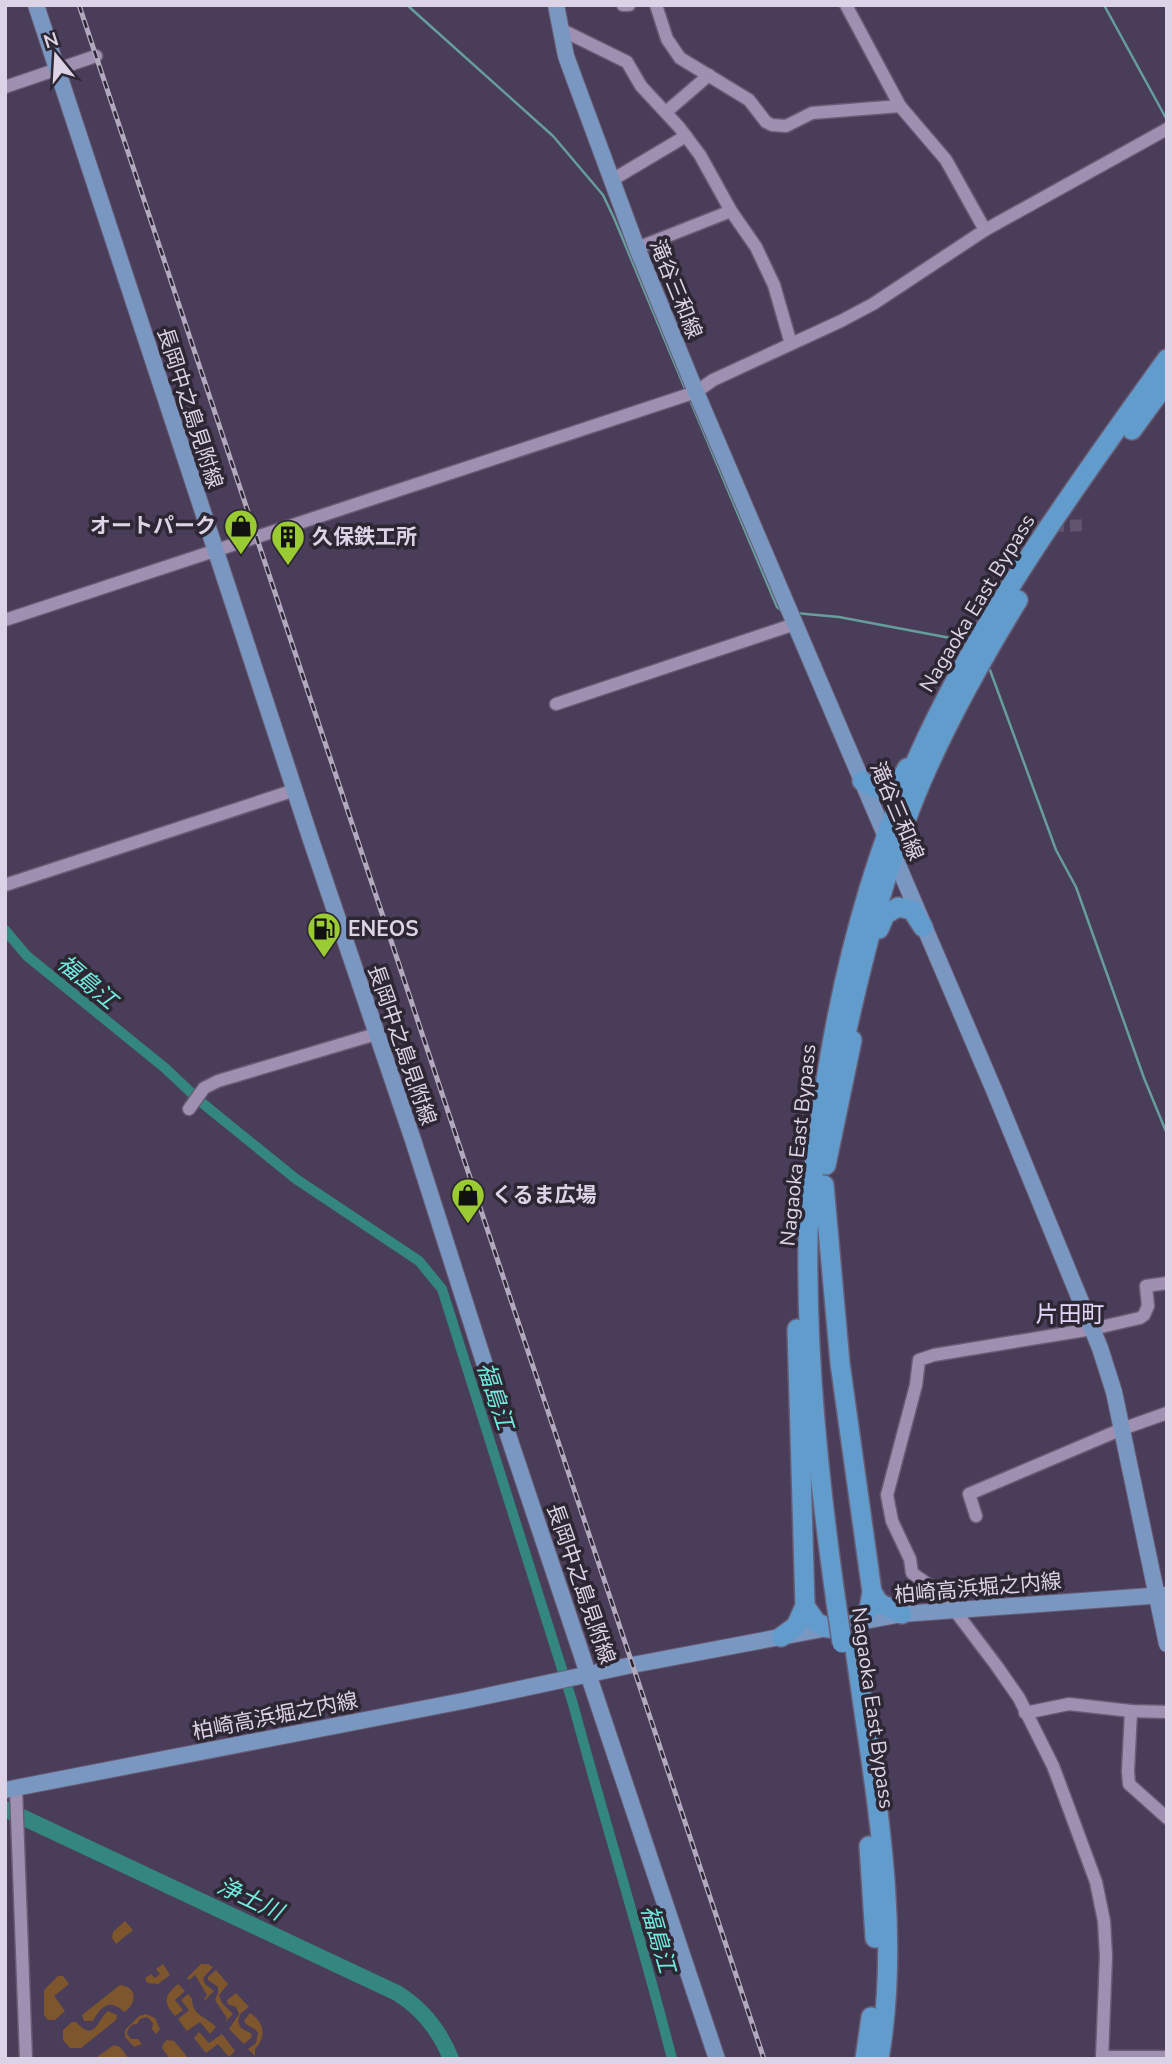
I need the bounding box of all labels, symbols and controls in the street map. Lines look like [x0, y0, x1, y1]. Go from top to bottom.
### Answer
north arrow [21, 21, 91, 91]
text: N [40, 26, 62, 55]
street label: 滝谷三和線 [643, 235, 709, 343]
street label: 長岡中之島見附線 [151, 324, 229, 492]
shop icon: オートパーク [222, 507, 260, 556]
street label: Nagaoka East Bypass [913, 509, 1041, 697]
place label: オートパーク [90, 512, 216, 540]
building icon: 久保鉄工所 [269, 518, 307, 567]
place label: 久保鉄工所 [312, 523, 417, 551]
street label: 滝谷三和線 [864, 757, 930, 865]
fuel station icon: ENEOS [305, 910, 343, 959]
place label: ENEOS [348, 915, 419, 943]
water label: 福島江 [51, 948, 126, 1018]
street label: 長岡中之島見附線 [361, 961, 443, 1129]
street label: Nagaoka East Bypass [773, 1042, 823, 1248]
shop icon: くるま広場 [449, 1176, 487, 1225]
place label: くるま広場 [492, 1181, 597, 1209]
district label: 片田町 [1036, 1299, 1105, 1330]
water label: 福島江 [470, 1358, 521, 1436]
street label: 長岡中之島見附線 [540, 1500, 622, 1668]
street label: 柏崎高浜堀之内線 [893, 1567, 1063, 1609]
street label: Nagaoka East Bypass [845, 1605, 901, 1811]
street label: 柏崎高浜堀之内線 [190, 1686, 360, 1746]
water label: 浄土川 [212, 1870, 291, 1929]
water label: 福島江 [634, 1902, 683, 1979]

